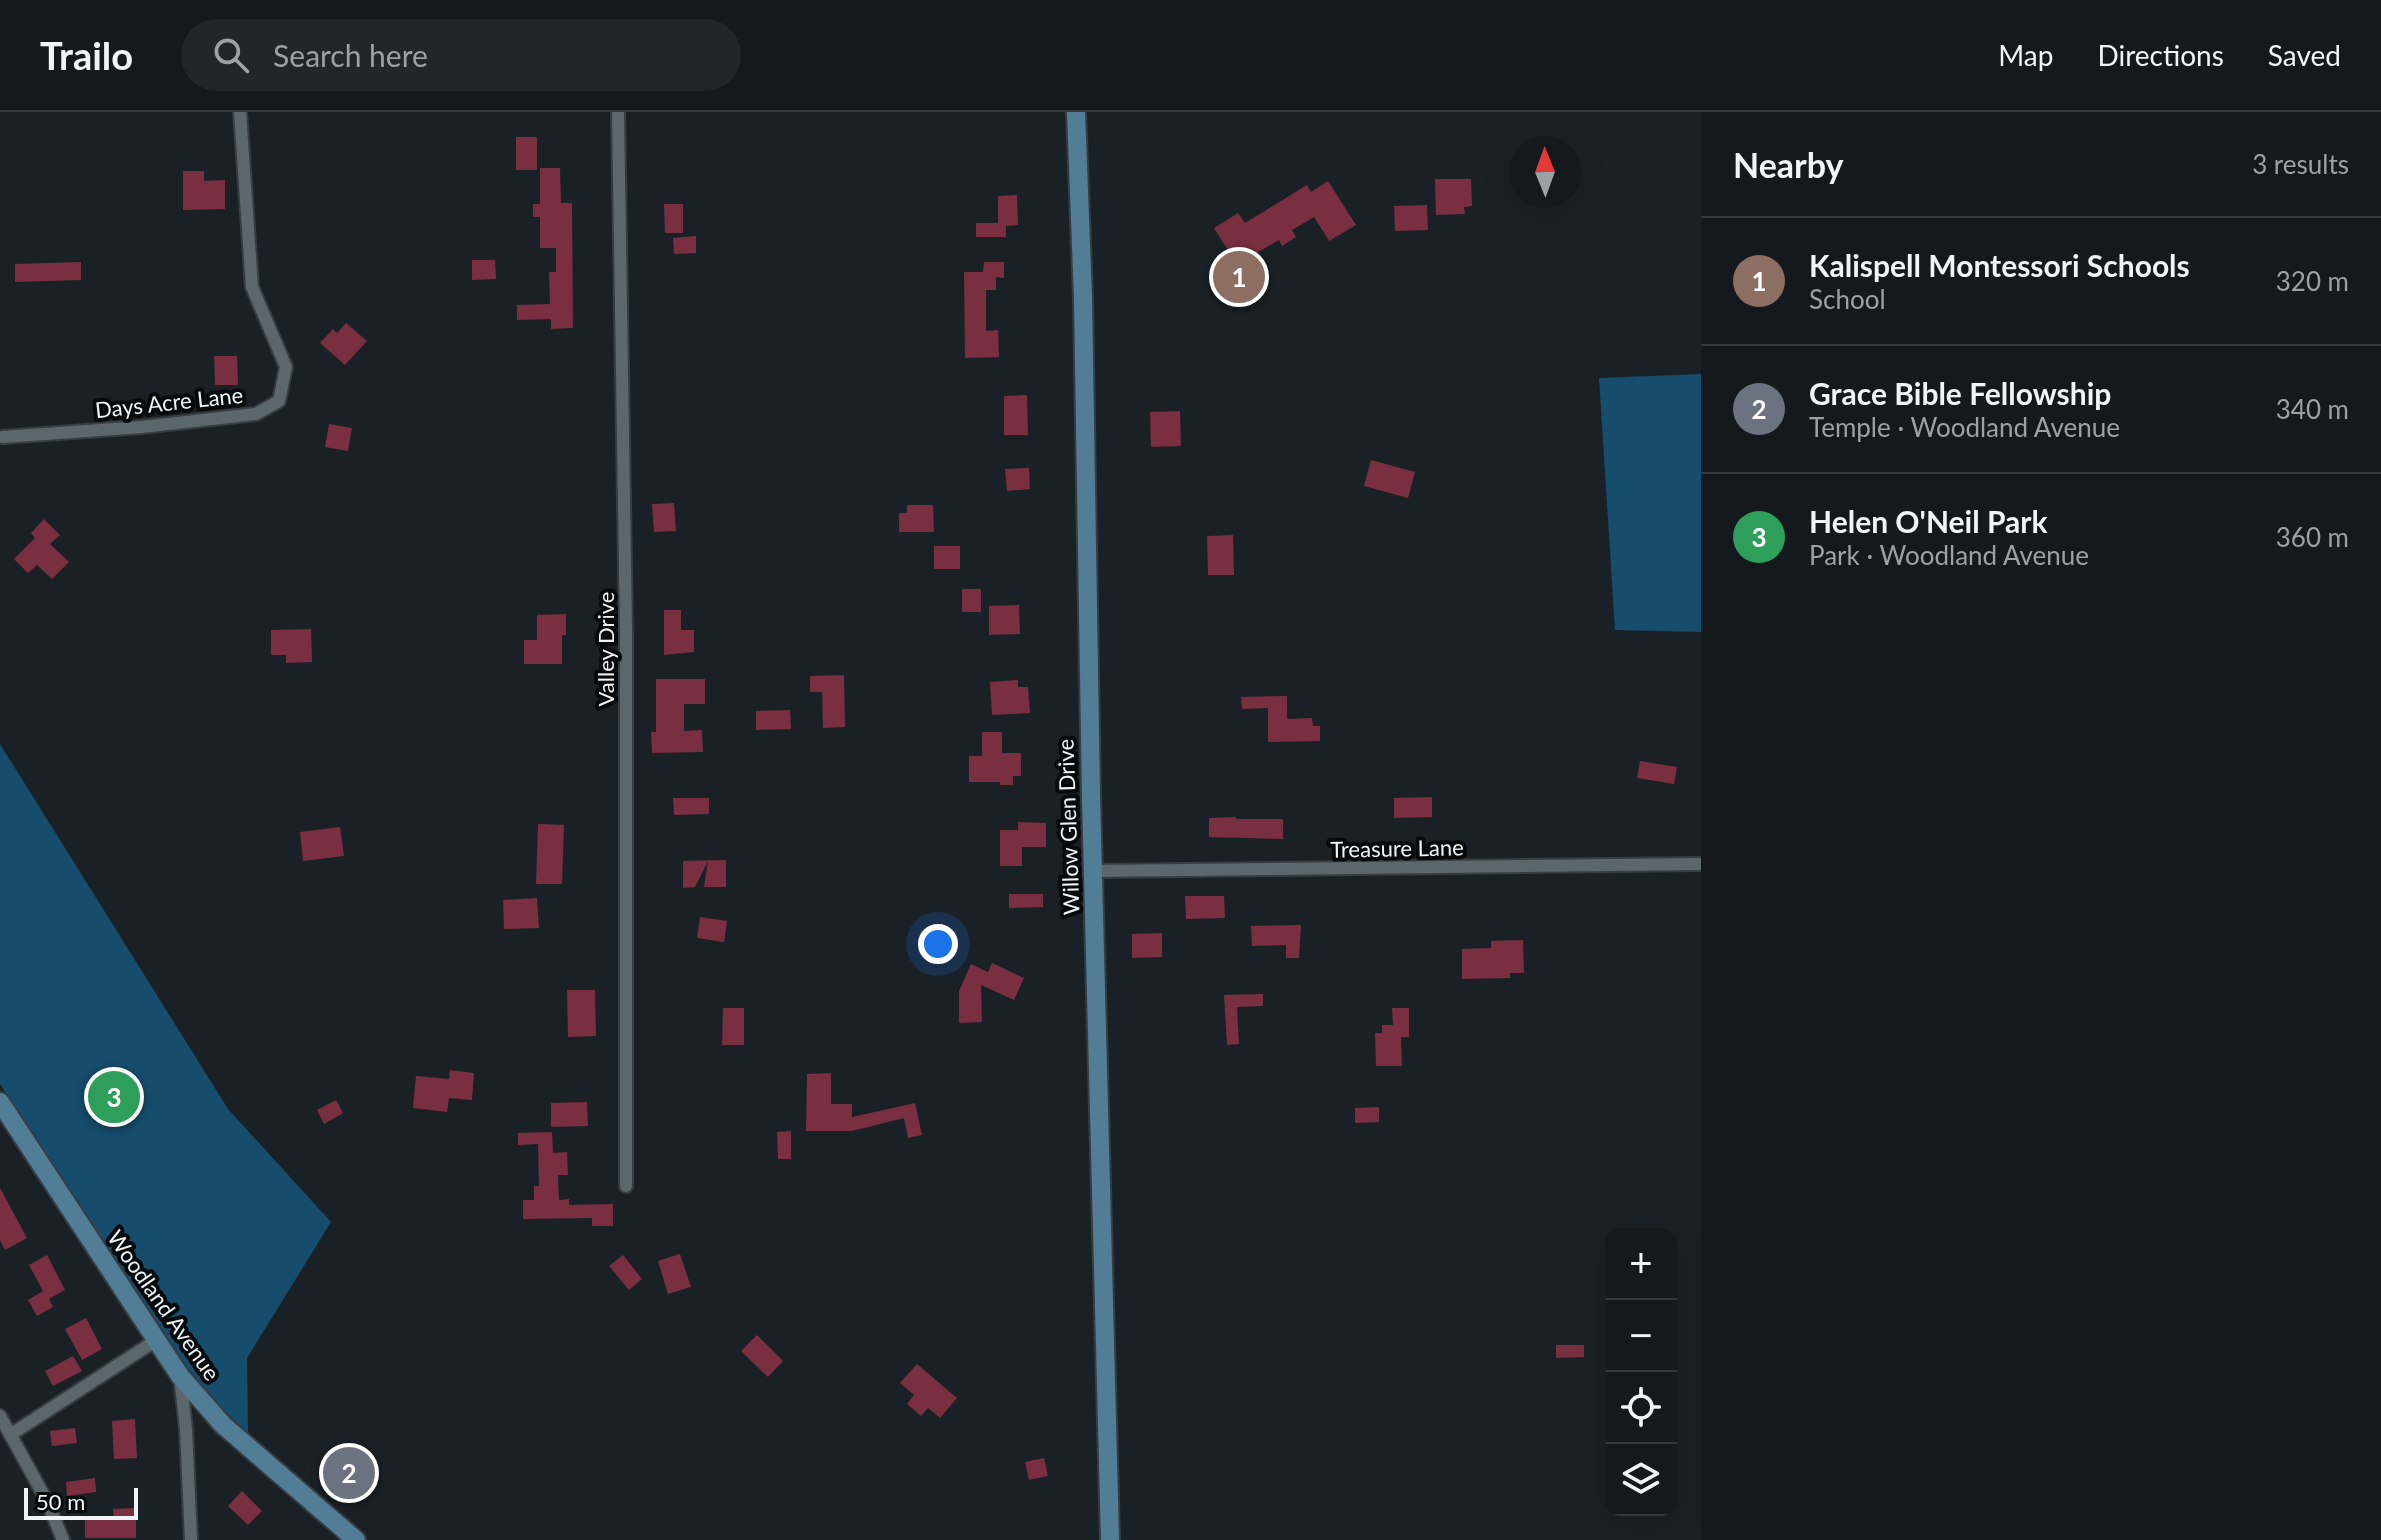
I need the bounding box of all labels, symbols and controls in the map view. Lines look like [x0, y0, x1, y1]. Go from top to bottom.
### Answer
search box [181, 19, 741, 91]
text: Trailo [40, 32, 133, 78]
icon: search [209, 33, 253, 77]
text: Search here [273, 37, 428, 73]
text: Map [1998, 38, 2053, 72]
text: Directions [2097, 38, 2224, 72]
text: Saved [2268, 38, 2341, 72]
north arrow [1509, 136, 1581, 208]
text: Nearby [1733, 144, 1844, 185]
text: 3 results [2252, 148, 2349, 180]
pin: 1 [1213, 247, 1265, 307]
text: Kalispell Montessori Schools [1809, 247, 2190, 283]
text: 1 [1751, 265, 1767, 297]
text: 320 m [2276, 265, 2349, 297]
text: School [1809, 283, 1886, 315]
text: Grace Bible Fellowship [1809, 375, 2111, 411]
street label: Days Acre Lane [94, 381, 244, 423]
text: 2 [1751, 393, 1767, 425]
text: 340 m [2276, 393, 2349, 425]
text: Temple · Woodland Avenue [1809, 411, 2120, 443]
text: Helen O'Neil Park [1809, 503, 2048, 539]
text: 3 [1751, 521, 1767, 553]
text: 360 m [2276, 521, 2349, 553]
text: Park · Woodland Avenue [1809, 539, 2089, 571]
street label: Valley Drive [592, 592, 619, 706]
street label: Willow Glen Drive [1051, 738, 1085, 916]
street label: Treasure Lane [1330, 833, 1464, 863]
your location [918, 924, 958, 964]
pin: 3 [88, 1067, 140, 1127]
street label: Woodland Avenue [102, 1225, 226, 1385]
map controls [1605, 1228, 1677, 1516]
button: + [1605, 1228, 1677, 1300]
button: − [1605, 1300, 1677, 1372]
button: locate [1605, 1372, 1677, 1444]
pin: 2 [323, 1443, 375, 1503]
button: layers [1605, 1444, 1677, 1516]
scale bar [24, 1484, 138, 1520]
text: 50 m [36, 1488, 85, 1515]

